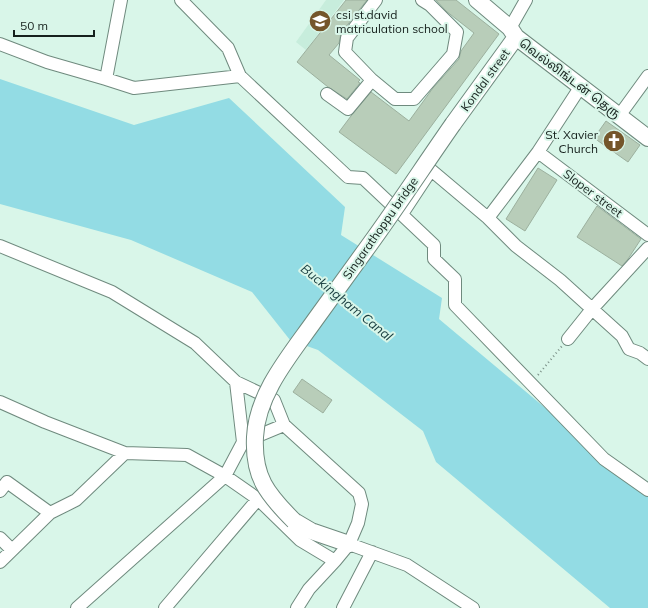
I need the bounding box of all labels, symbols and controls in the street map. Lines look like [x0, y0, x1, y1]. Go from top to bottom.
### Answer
place label: csi st.david matriculation school [336, 7, 448, 36]
school or university icon: csi st.david matriculation school [307, 8, 333, 34]
scale bar [14, 12, 94, 38]
text: 50 m [20, 18, 48, 33]
street label: வெல்லிங்டன் தெரு [516, 35, 624, 122]
street label: Kondal street [457, 46, 513, 114]
place label: St. Xavier Church [545, 127, 599, 156]
church icon: St. Xavier Church [601, 128, 627, 154]
street label: Sloper street [561, 166, 625, 220]
street label: Singarathoppu bridge [339, 174, 421, 282]
water label: Buckingham Canal [298, 260, 397, 344]

